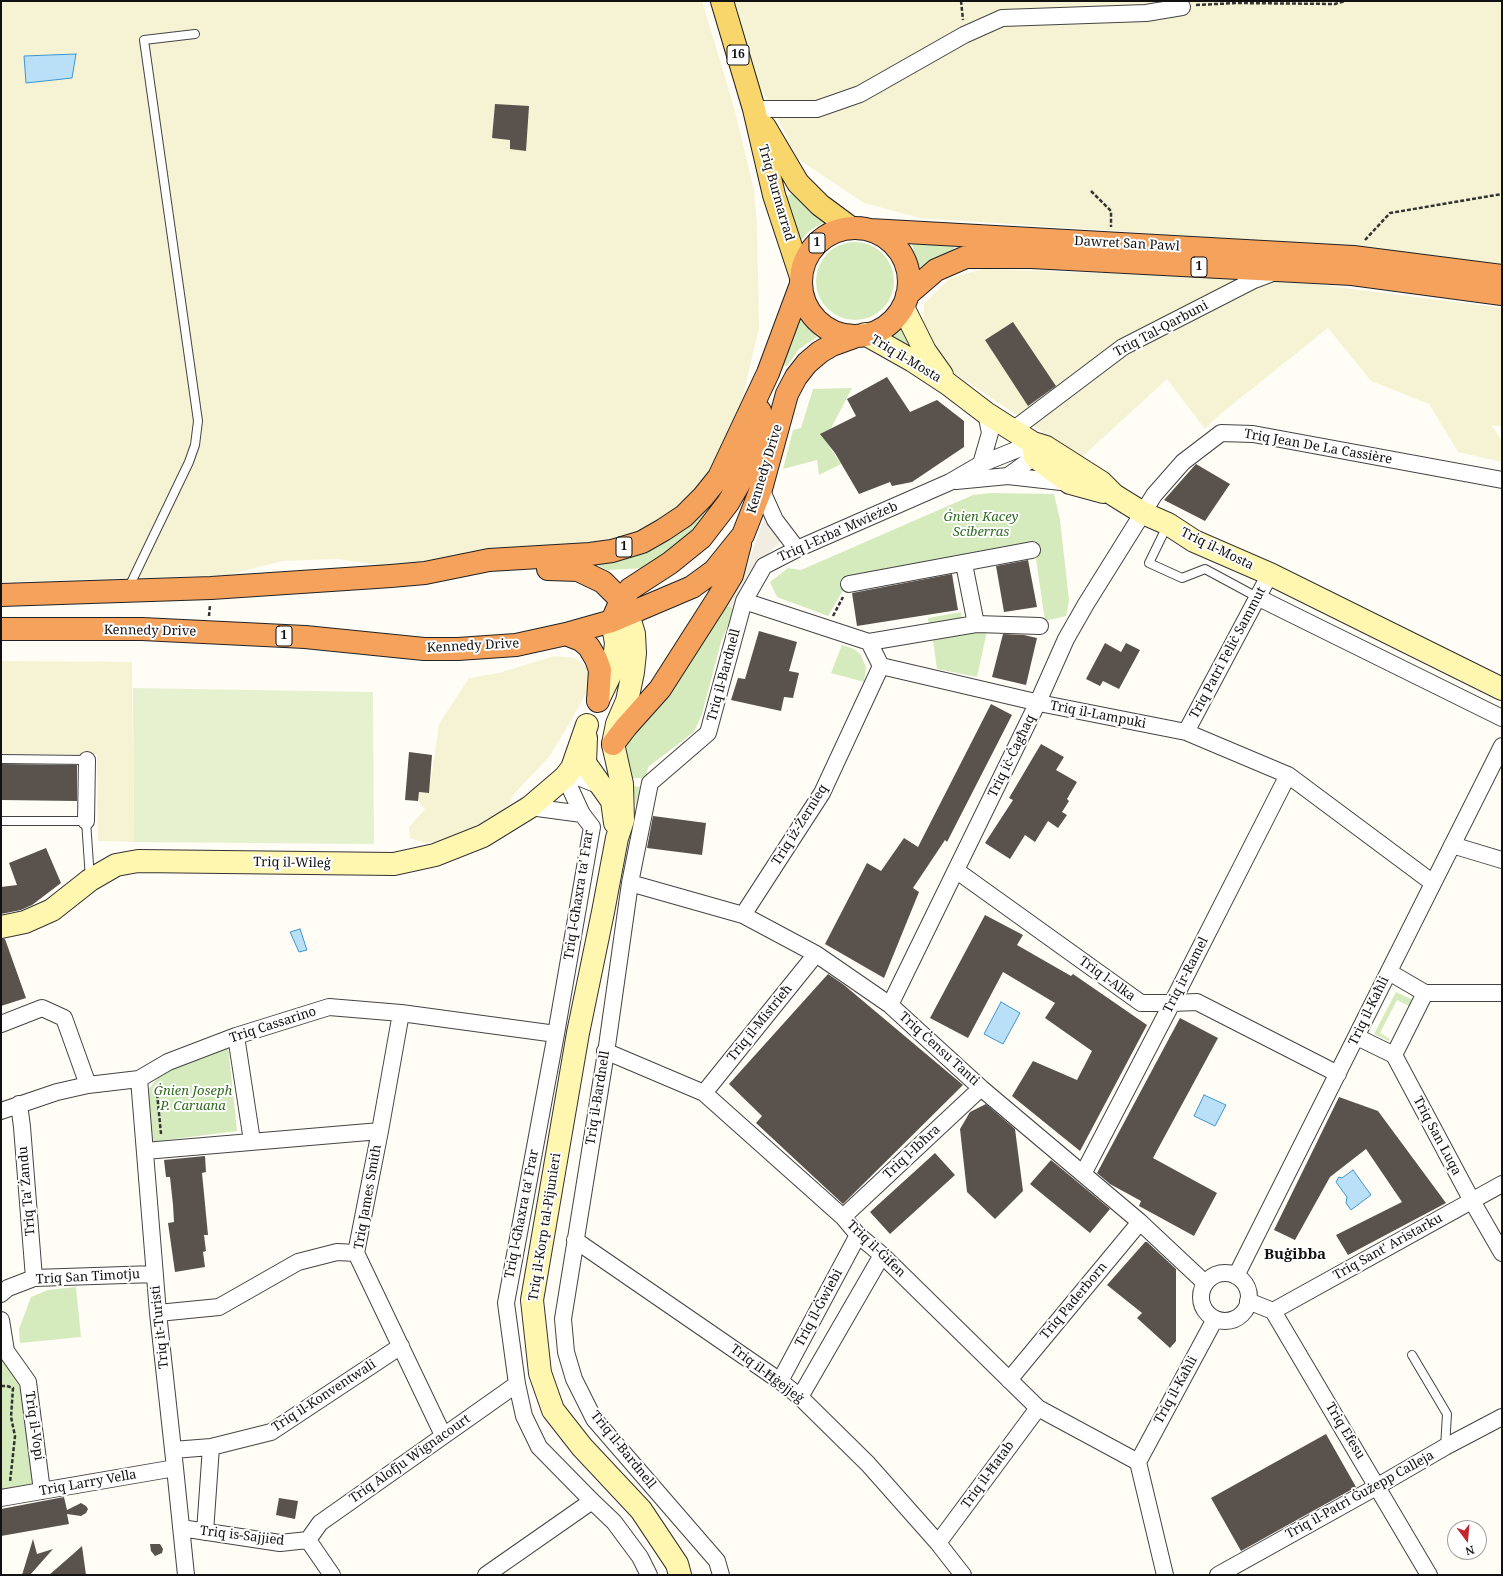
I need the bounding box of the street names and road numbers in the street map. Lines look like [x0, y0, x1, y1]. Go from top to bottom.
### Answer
road number: 16 [727, 45, 749, 65]
street label: Triq Burmarrad [755, 143, 797, 243]
road number: 1 [809, 233, 825, 253]
street label: Dawret San Pawl [1074, 233, 1180, 255]
road number: 1 [1191, 257, 1207, 277]
street label: Triq Tal-Qarbuni [1111, 298, 1211, 360]
street label: Triq il-Mosta [868, 332, 944, 386]
street label: Kennedy Drive [744, 423, 786, 515]
street label: Triq Jean De La Cassière [1243, 426, 1393, 468]
street label: Triq l-Erba' Mwieżeb [776, 499, 900, 565]
street label: Triq il-Mosta [1178, 525, 1256, 573]
road number: 1 [616, 537, 632, 557]
street label: Triq Patri Feliċ Sammut [1187, 584, 1269, 722]
street label: Kennedy Drive [104, 622, 196, 640]
road number: 1 [276, 626, 292, 646]
street label: Triq il-Bardnell [704, 627, 744, 723]
street label: Kennedy Drive [426, 636, 520, 656]
street label: Triq il-Lampuki [1049, 698, 1147, 732]
street label: Triq iċ-Ċagħaq [985, 712, 1039, 800]
street label: Triq iż-Żernieq [769, 782, 831, 868]
street label: Triq l-Għaxra ta' Frar [561, 829, 597, 961]
street label: Triq il-Wileġ [253, 855, 331, 871]
street label: Triq ir-Ramel [1160, 934, 1212, 1016]
street label: Triq l-Alka [1076, 953, 1138, 1005]
street label: Triq il-Kaħli [1346, 974, 1392, 1048]
street label: Triq il-Mistrieħ [724, 982, 796, 1064]
street label: Triq Cassarino [228, 1004, 318, 1046]
street label: Triq Ċensu Tanti [896, 1009, 982, 1089]
street label: Triq il-Bardnell [583, 1050, 613, 1146]
street label: Triq San Luqa [1410, 1094, 1464, 1178]
street label: Triq l-Ibħra [880, 1122, 944, 1182]
street label: Triq James Smith [351, 1143, 385, 1251]
street label: Triq Ta' Żandu [15, 1146, 39, 1236]
street label: Triq l-Għaxra ta' Frar [502, 1148, 542, 1280]
street label: Triq il-Korp tal-Pijunieri [526, 1152, 564, 1302]
street label: Triq Sant' Aristarku [1331, 1211, 1445, 1283]
street label: Triq il-Ġifen [843, 1217, 909, 1281]
street label: Triq Paderborn [1037, 1259, 1111, 1343]
street label: Triq San Timotju [35, 1266, 141, 1288]
street label: Triq il-Ġwiebi [792, 1267, 846, 1349]
street label: Triq it-Turisti [148, 1285, 172, 1369]
street label: Triq il-Ħġejjeġ [727, 1341, 807, 1407]
street label: Triq il-Kaħli [1151, 1354, 1201, 1426]
street label: Triq il-Konventwali [269, 1357, 379, 1435]
street label: Triq il-Vopi [21, 1391, 47, 1461]
street label: Triq Efesu [1322, 1400, 1368, 1462]
street label: Triq il-Bardnell [587, 1408, 659, 1492]
street label: Triq Alofju Wignacourt [347, 1411, 473, 1507]
street label: Triq il-Ħatab [958, 1438, 1018, 1512]
street label: Triq il-Patri Ġużepp Calleja [1283, 1448, 1437, 1542]
street label: Triq Larry Vella [38, 1467, 138, 1499]
street label: Triq is-Sajjied [199, 1523, 285, 1549]

